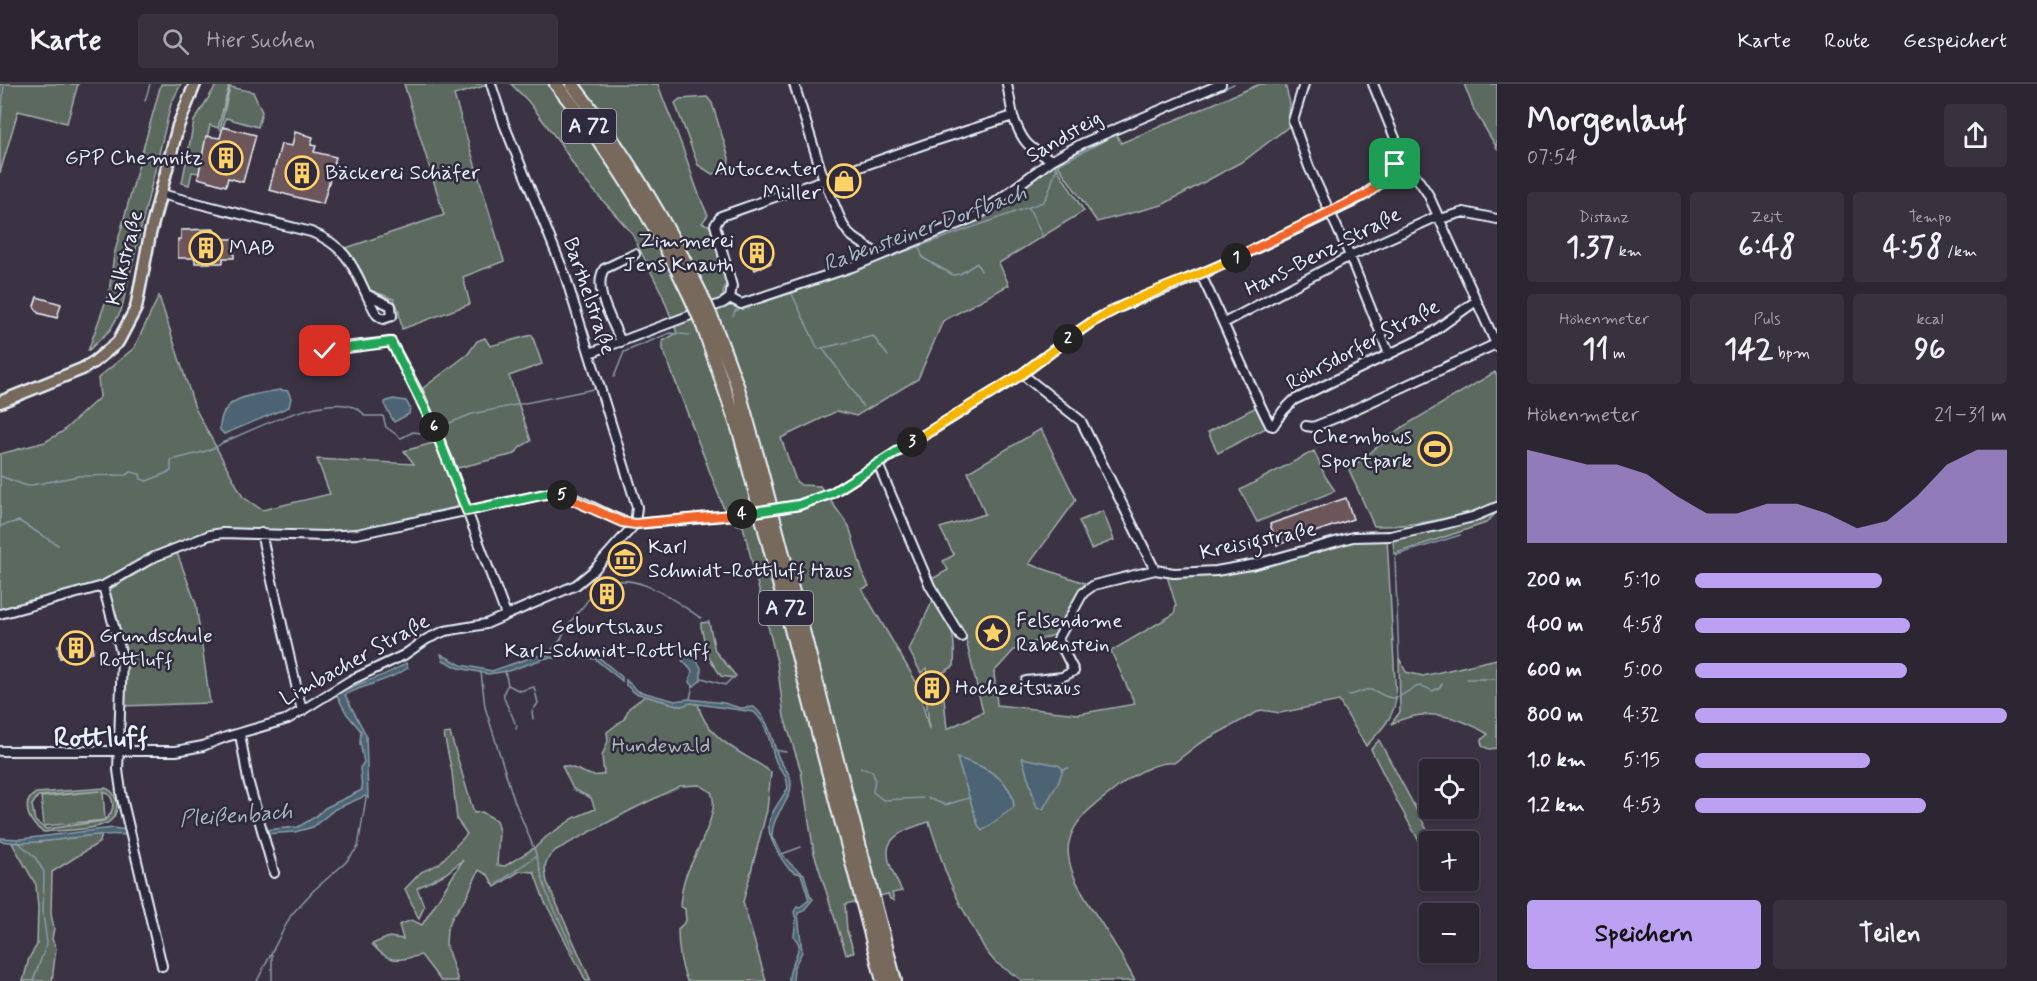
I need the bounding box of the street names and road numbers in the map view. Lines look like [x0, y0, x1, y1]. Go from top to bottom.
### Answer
street label: Sandsteig [1021, 104, 1107, 170]
road number: A 72 [562, 109, 616, 143]
street label: Hans-Benz-Straße [1240, 201, 1406, 303]
street label: Kalkstraße [100, 207, 150, 309]
street label: Barthelstraße [556, 234, 622, 358]
street label: Röhrsdorfer Straße [1281, 293, 1445, 397]
street label: Kreisigstraße [1197, 515, 1319, 569]
road number: A 72 [759, 591, 813, 625]
street label: Limbacher Straße [275, 607, 435, 713]

